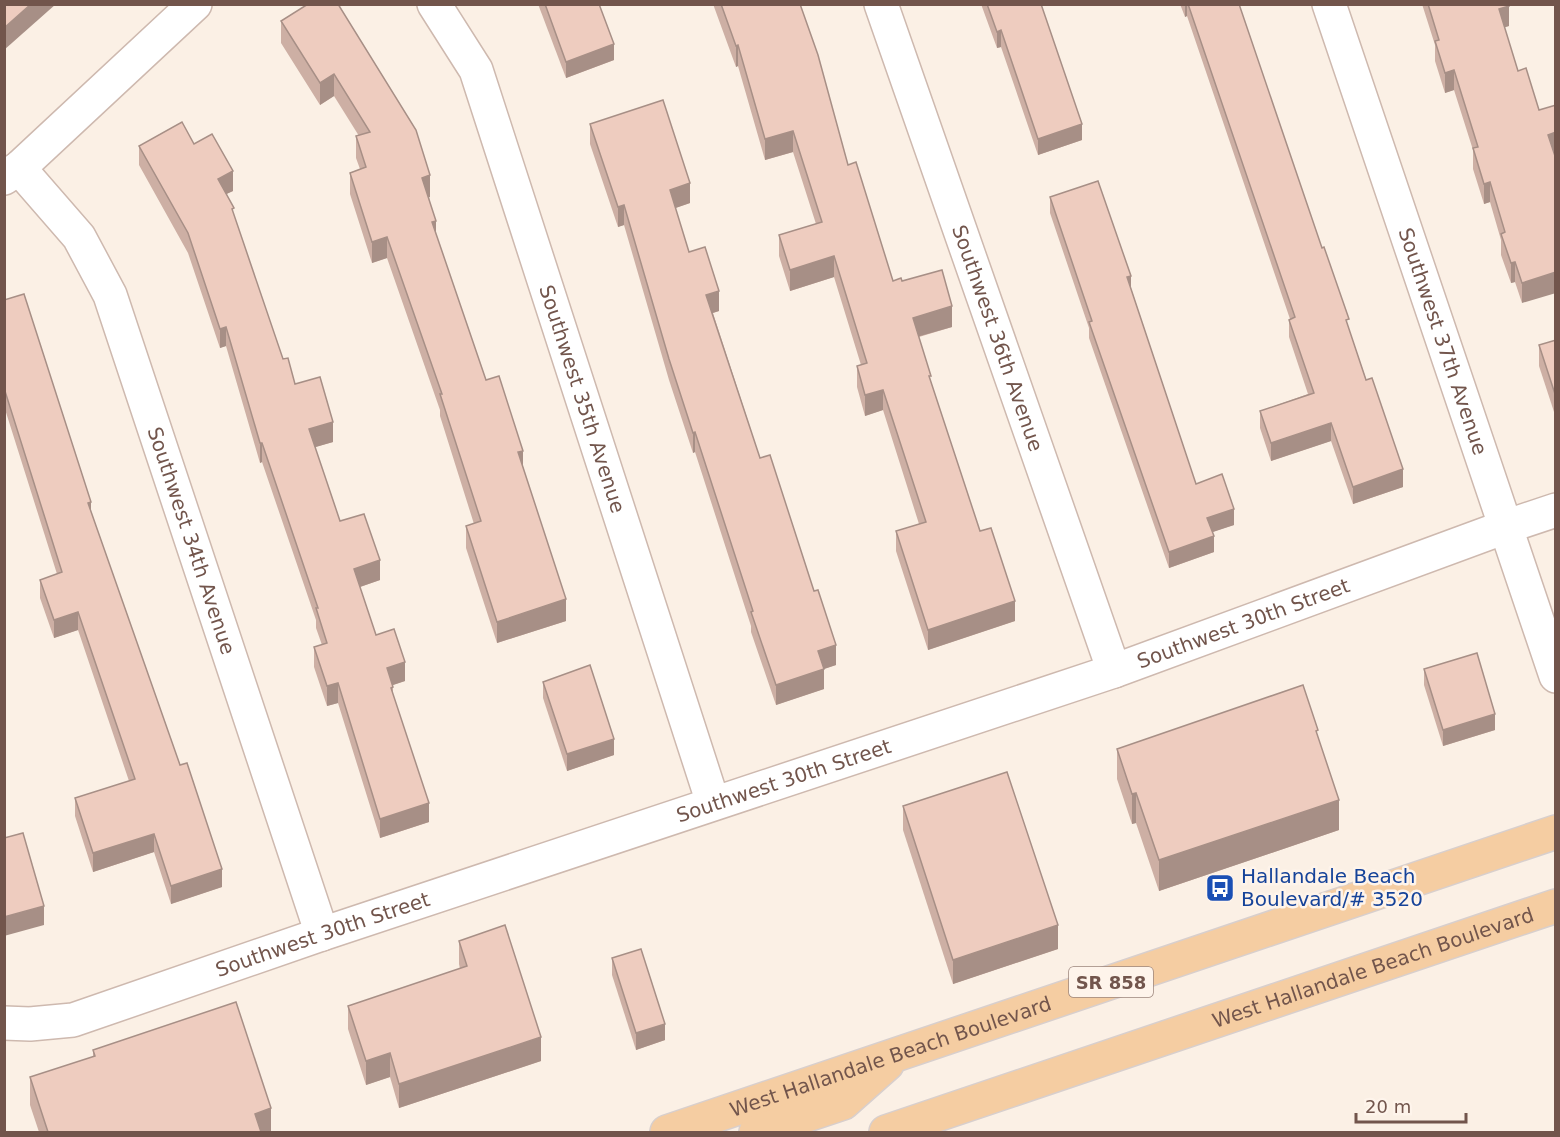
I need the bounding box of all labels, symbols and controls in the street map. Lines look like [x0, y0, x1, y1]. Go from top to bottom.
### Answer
street label: Southwest 36th Avenue [947, 222, 1048, 455]
street label: Southwest 37th Avenue [1393, 225, 1492, 458]
street label: Southwest 35th Avenue [534, 282, 630, 516]
street label: Southwest 34th Avenue [143, 424, 240, 657]
street label: Southwest 30th Street [1134, 573, 1353, 673]
street label: Southwest 30th Street [673, 734, 894, 828]
place label: Hallandale Beach Boulevard/# 3520 [1241, 864, 1423, 911]
bus stop icon: Hallandale Beach Boulevard/# 3520 [1204, 872, 1236, 904]
street label: Southwest 30th Street [212, 887, 433, 982]
street label: West Hallandale Beach Boulevard [1209, 902, 1537, 1033]
road number: SR 858 [1069, 967, 1153, 997]
street label: West Hallandale Beach Boulevard [727, 991, 1054, 1122]
scale bar [1356, 1086, 1466, 1124]
text: 20 m [1365, 1096, 1411, 1117]

